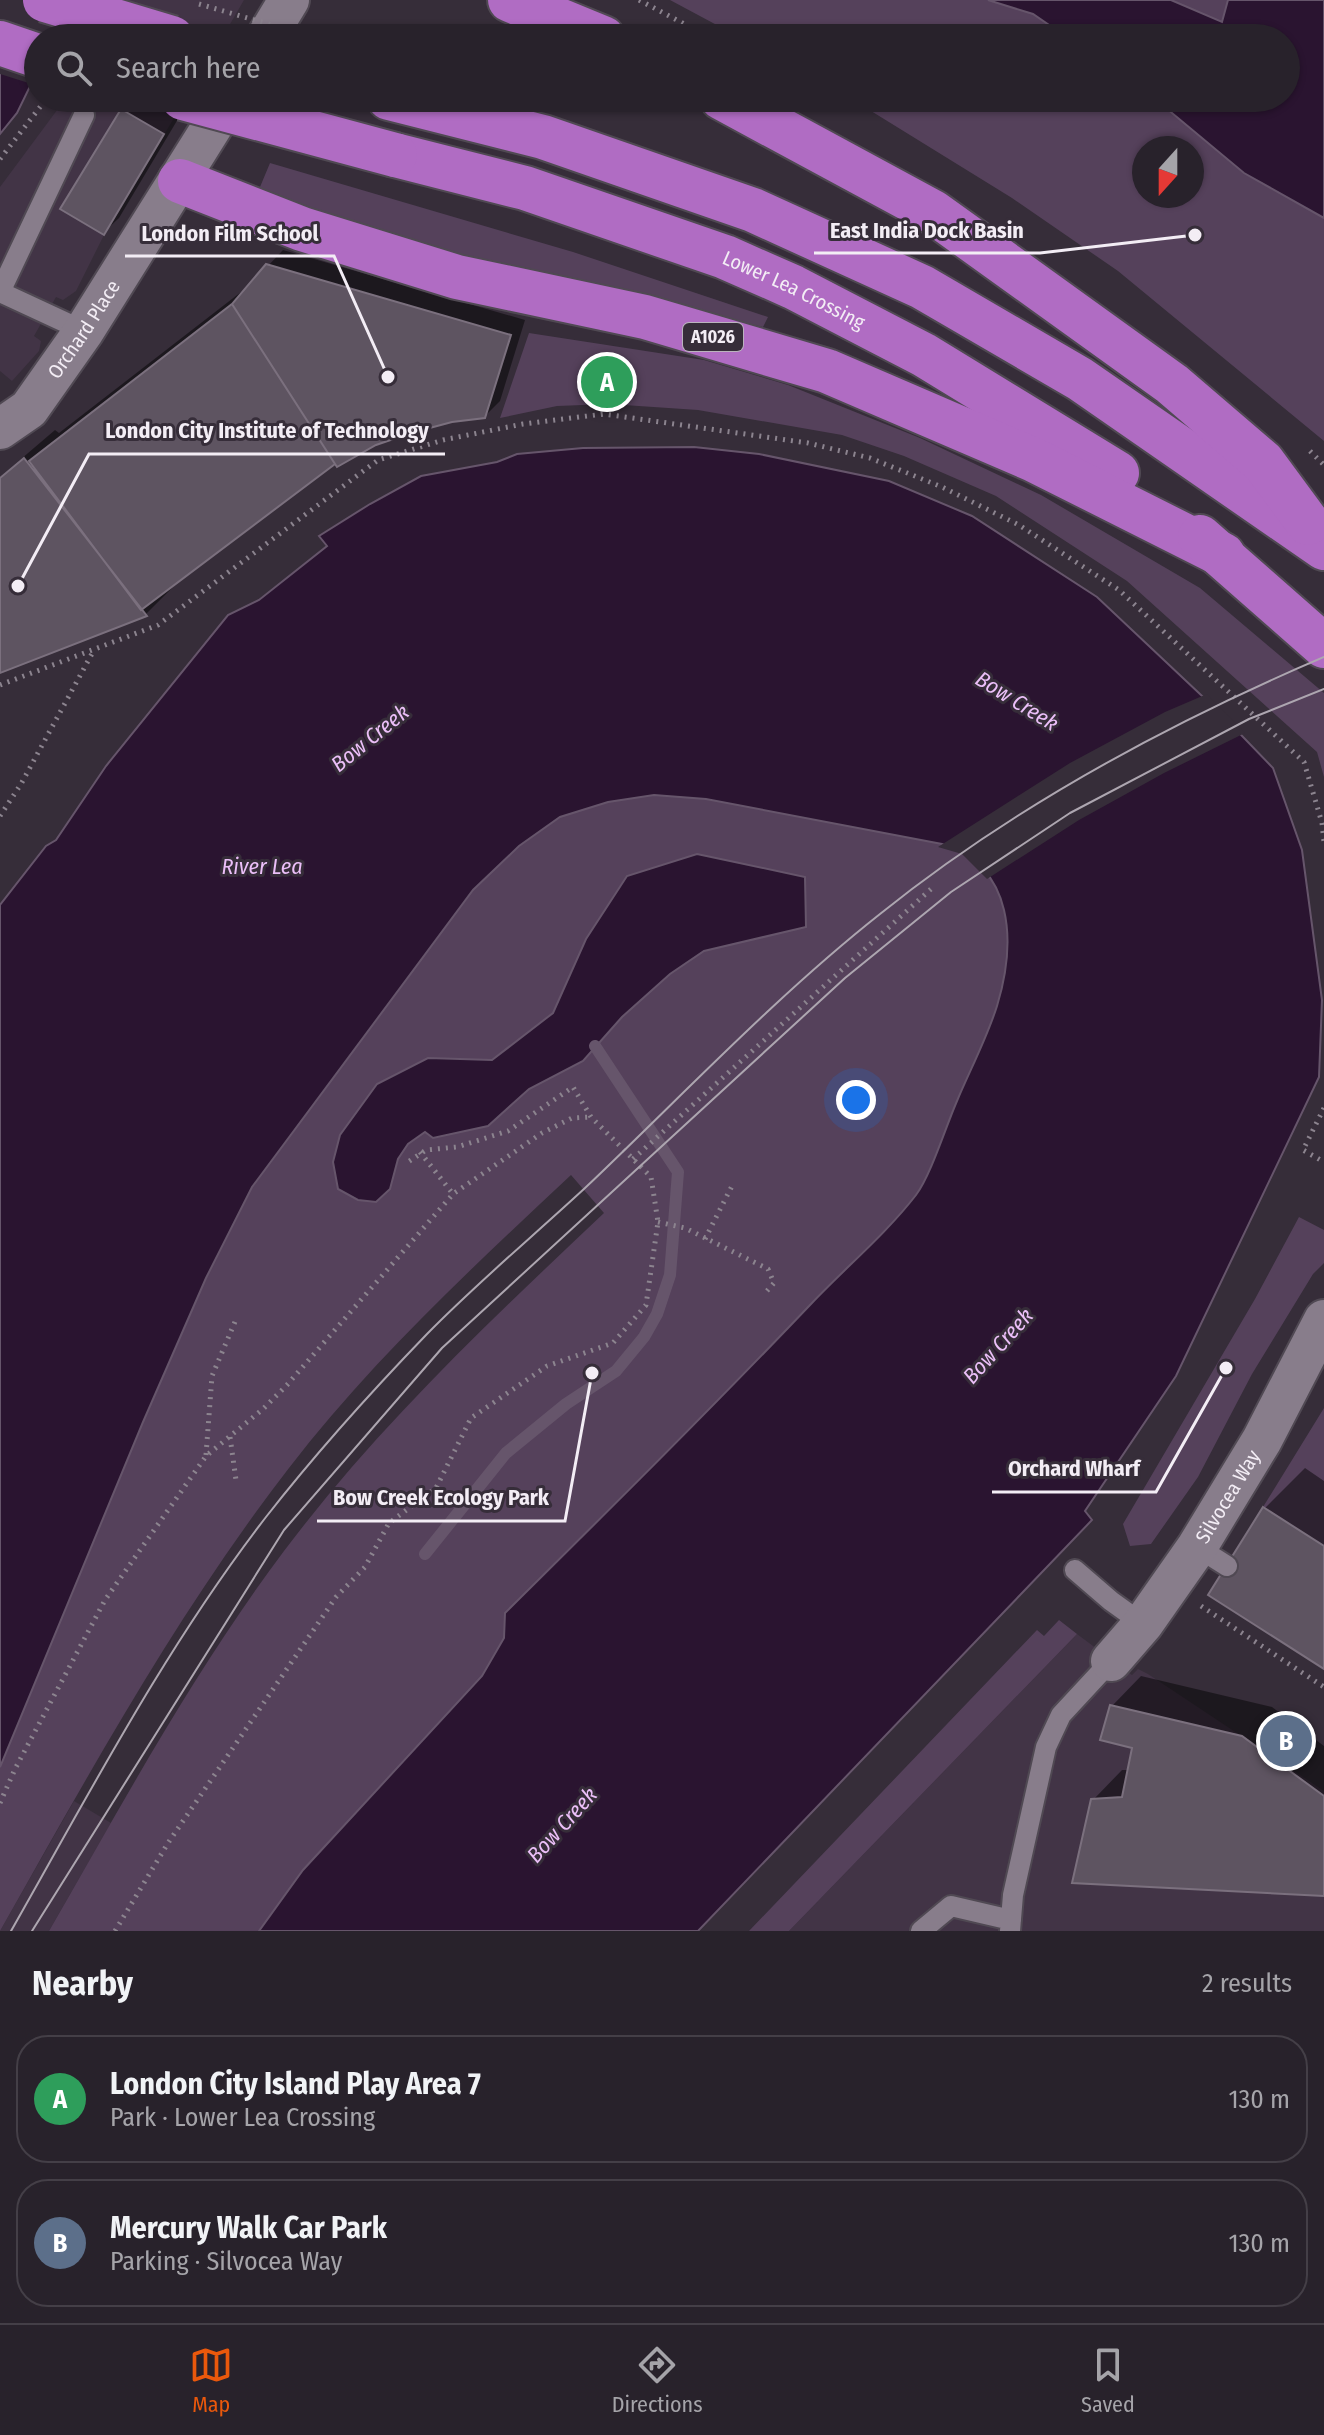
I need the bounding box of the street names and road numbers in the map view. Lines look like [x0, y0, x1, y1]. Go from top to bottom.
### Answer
street label: Lower Lea Crossing [719, 246, 870, 335]
street label: Orchard Place [42, 276, 125, 383]
road number: A1026 [683, 323, 743, 351]
street label: Silvocea Way [1190, 1446, 1265, 1547]

